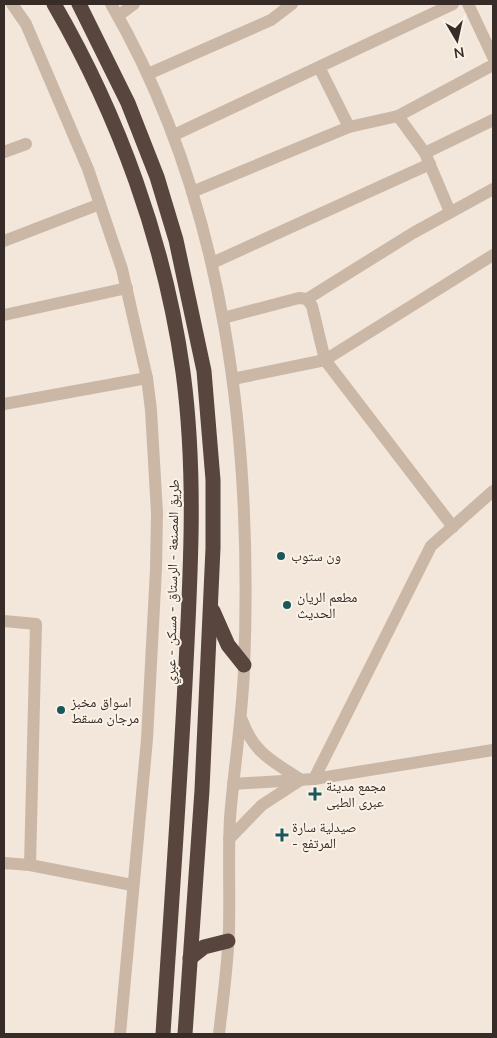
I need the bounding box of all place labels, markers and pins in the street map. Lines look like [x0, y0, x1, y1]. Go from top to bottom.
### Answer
place label: ون ستوب [291, 547, 341, 566]
marker: ون ستوب [275, 550, 287, 562]
place label: مطعم الريان الحديث [297, 588, 357, 623]
marker: مطعم الريان الحديث [281, 599, 293, 611]
place label: اسواق مخبز مرجان مسقط [70, 693, 139, 728]
marker: اسواق مخبز مرجان مسقط [55, 704, 67, 716]
place label: مجمع مدينة عبرى الطبى [326, 777, 386, 812]
marker: مجمع مدينة عبرى الطبى [308, 787, 322, 801]
place label: صيدلية سارة - المرتفع [292, 818, 356, 853]
marker: صيدلية سارة - المرتفع [276, 829, 288, 841]

